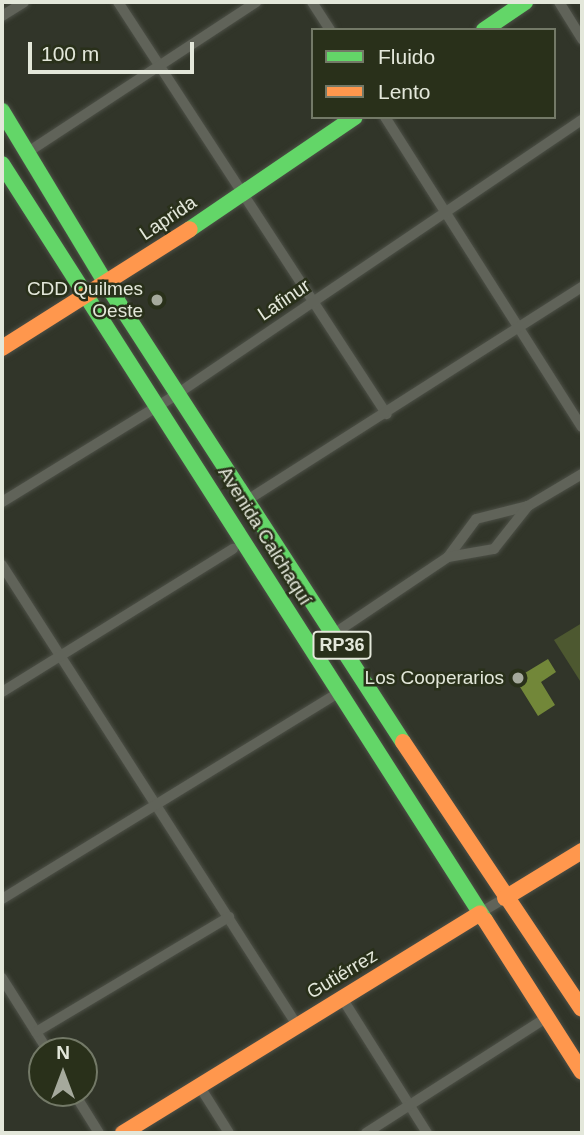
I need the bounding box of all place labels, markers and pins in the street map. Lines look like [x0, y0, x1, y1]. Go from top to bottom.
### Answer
place label: CDD Quilmes Oeste [27, 278, 143, 322]
marker: CDD Quilmes Oeste [149, 292, 165, 308]
place label: Los Cooperarios [365, 667, 504, 689]
marker: Los Cooperarios [510, 670, 526, 686]

